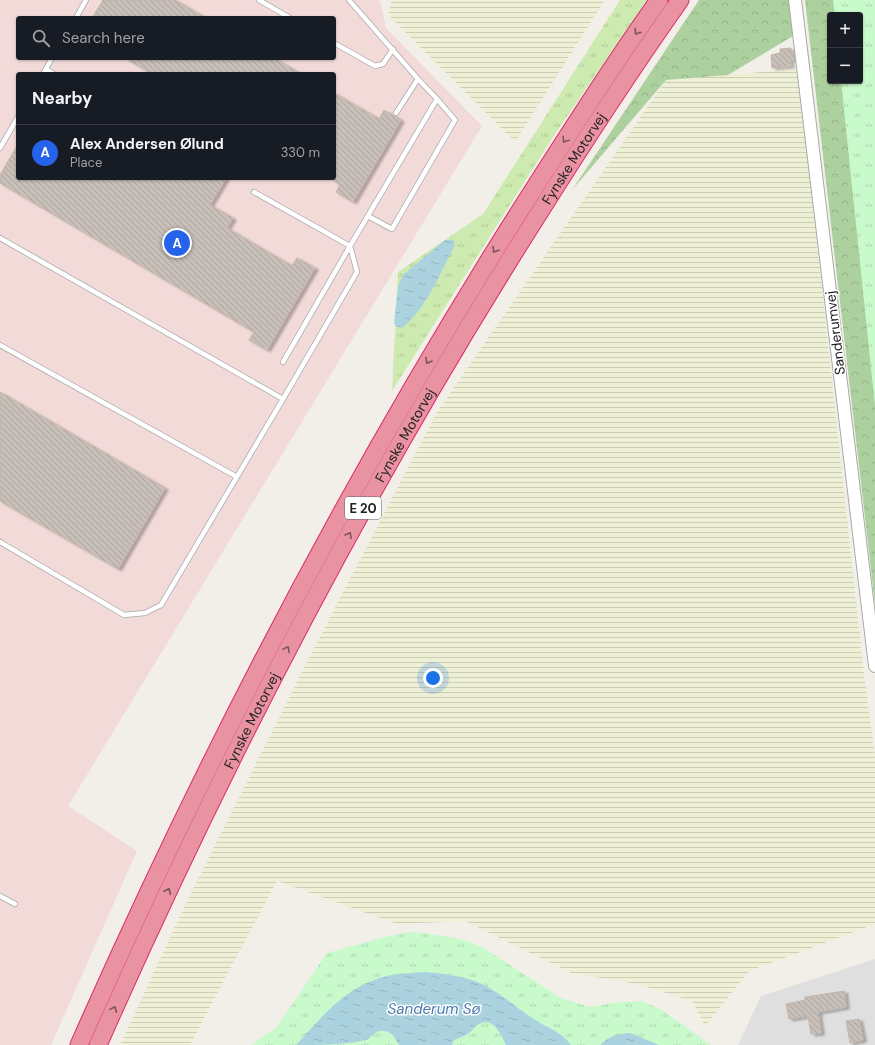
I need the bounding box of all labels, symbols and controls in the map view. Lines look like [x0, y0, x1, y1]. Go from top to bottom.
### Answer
map controls [827, 12, 863, 84]
button: + [827, 12, 863, 48]
search box [16, 16, 336, 60]
icon: search [30, 27, 52, 49]
text: Search here [62, 28, 145, 48]
one-way arrow [634, 28, 642, 35]
button: − [827, 48, 863, 84]
text: Nearby [32, 87, 92, 109]
street label: Fynske Motorvej [538, 109, 610, 208]
text: Alex Andersen Ølund [70, 134, 224, 154]
one-way arrow [562, 136, 569, 143]
text: A [40, 144, 50, 161]
text: 330 m [281, 144, 320, 161]
text: Place [70, 154, 102, 171]
pin: A [164, 228, 190, 258]
one-way arrow [492, 246, 500, 253]
street label: Sanderumvej [821, 290, 849, 376]
one-way arrow [425, 357, 432, 364]
street label: Fynske Motorvej [371, 385, 439, 485]
road number: E 20 [345, 497, 381, 519]
one-way arrow [344, 531, 351, 539]
one-way arrow [283, 646, 290, 653]
your location [423, 668, 443, 688]
street label: Fynske Motorvej [220, 669, 283, 772]
one-way arrow [163, 888, 171, 895]
water label: Sanderum Sø [388, 999, 481, 1019]
one-way arrow [109, 1006, 117, 1014]

